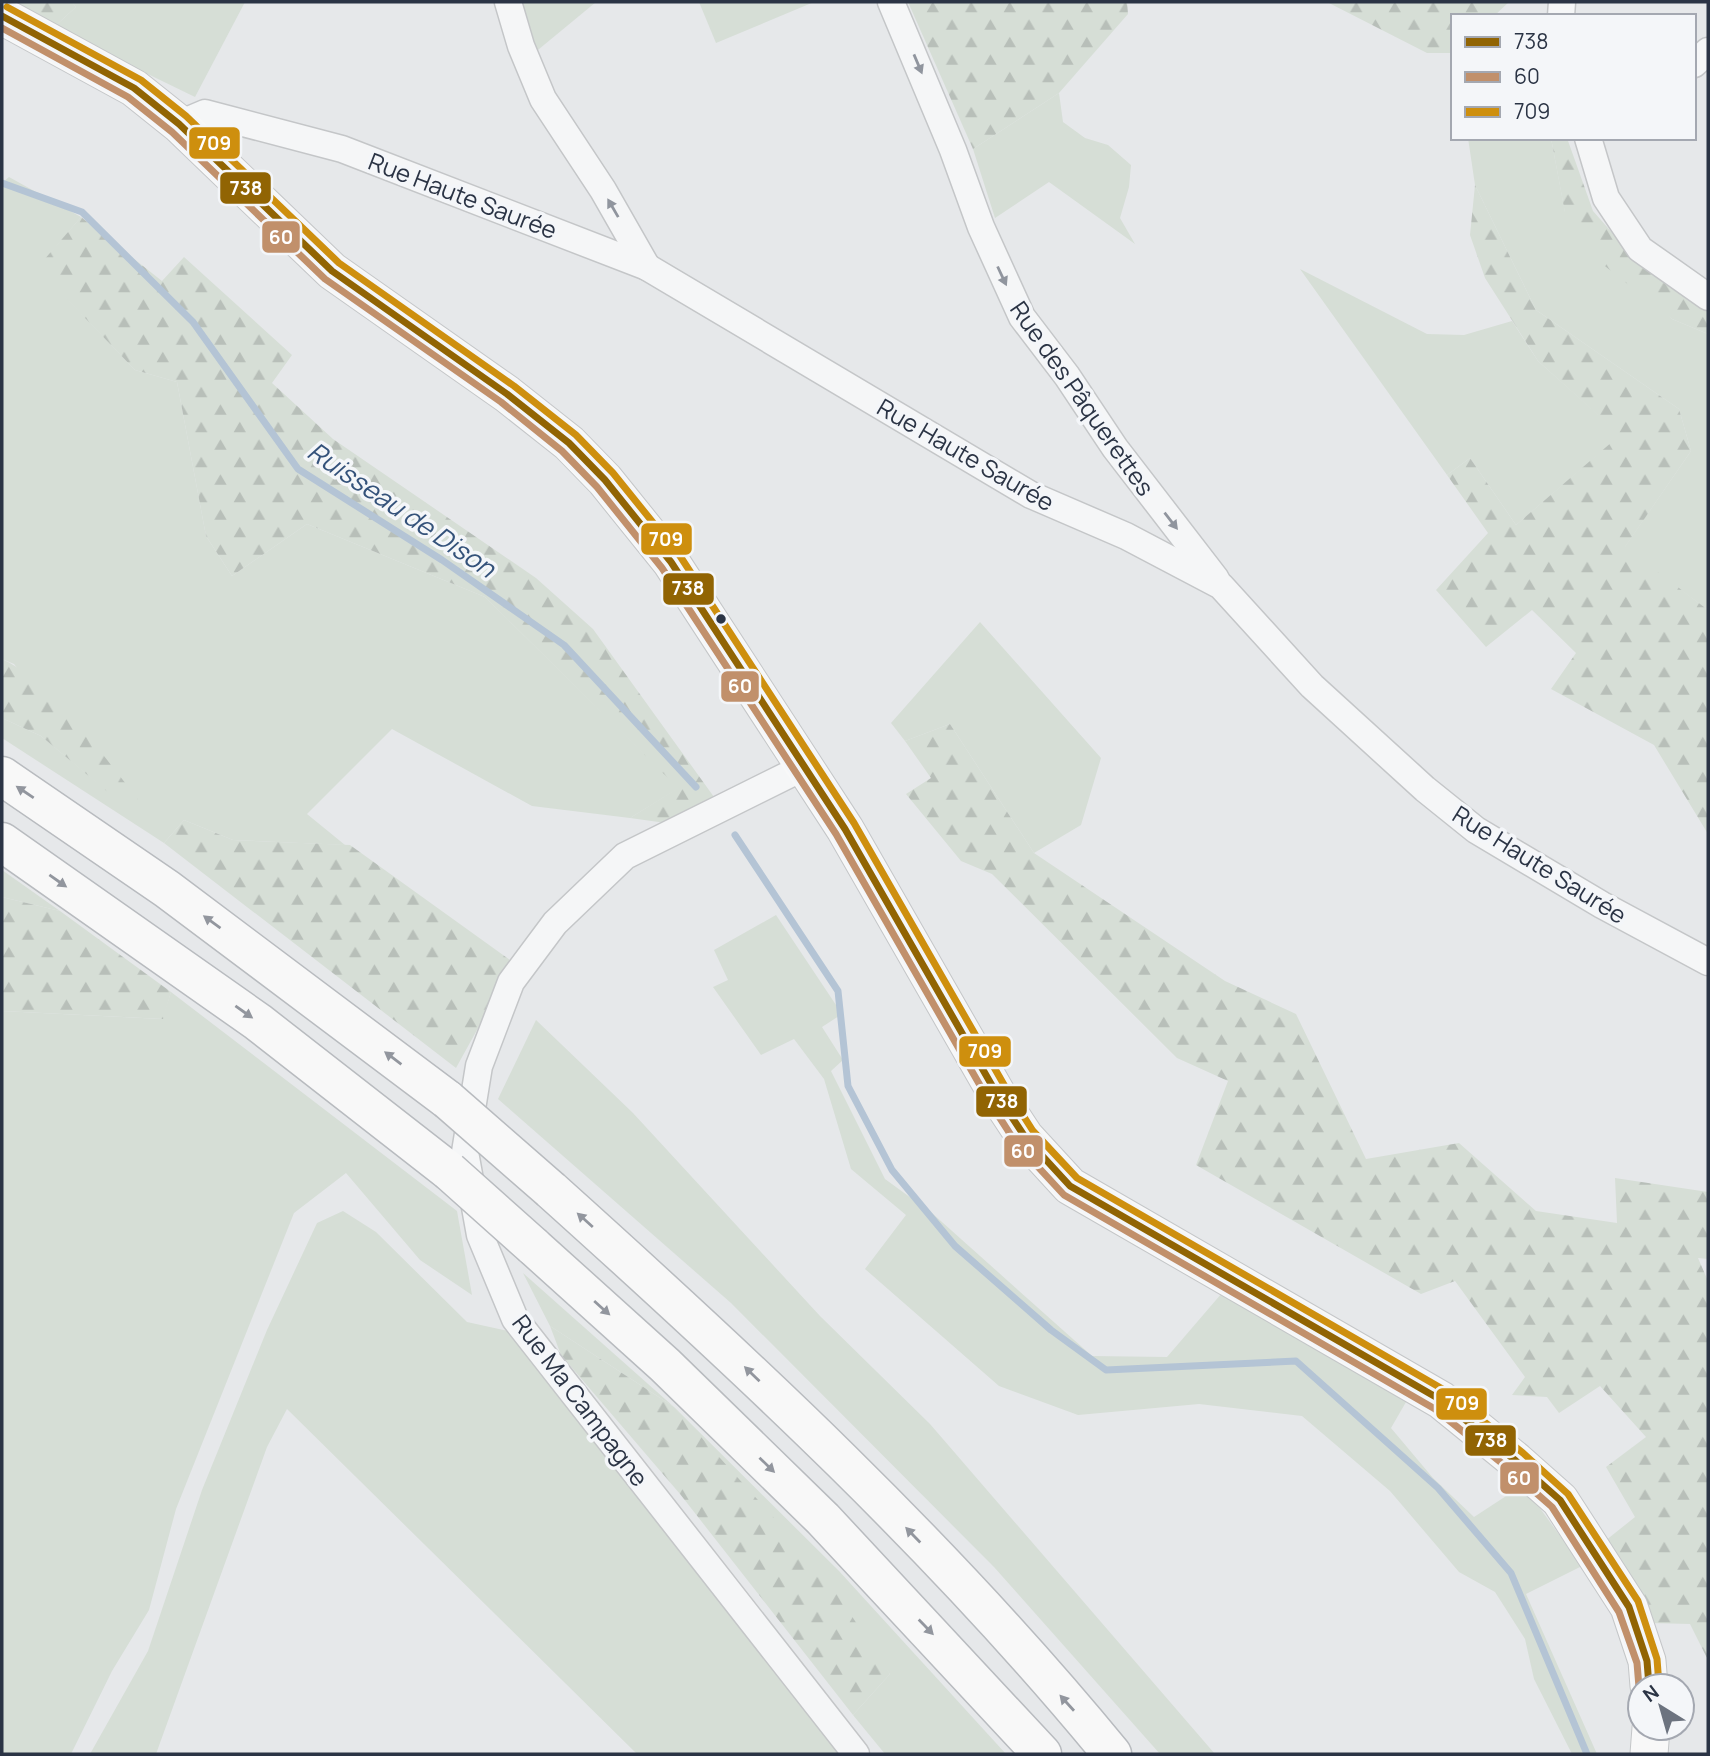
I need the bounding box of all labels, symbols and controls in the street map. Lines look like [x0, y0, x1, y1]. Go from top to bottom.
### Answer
legend [1451, 14, 1696, 140]
text: 738 [1514, 27, 1548, 55]
one-way arrow [913, 54, 924, 75]
text: 60 [1514, 62, 1540, 90]
text: 709 [1514, 97, 1550, 125]
line badge: 709 [188, 126, 241, 160]
text: 709 [197, 130, 231, 156]
street label: Rue Haute Saurée [364, 144, 562, 246]
line badge: 738 [219, 171, 272, 205]
text: 738 [230, 175, 262, 201]
one-way arrow [607, 198, 619, 217]
line badge: 60 [261, 220, 301, 254]
text: 60 [269, 224, 293, 250]
one-way arrow [996, 266, 1007, 286]
street label: Rue des Pâquerettes [1003, 294, 1163, 502]
street label: Rue Haute Saurée [871, 390, 1061, 518]
water label: Ruisseau de Dison [301, 433, 504, 586]
one-way arrow [1164, 512, 1179, 530]
line badge: 709 [640, 522, 693, 556]
text: 709 [649, 526, 683, 552]
line badge: 738 [662, 572, 715, 606]
text: 738 [672, 575, 704, 601]
unlabelled marker [714, 612, 728, 626]
line badge: 60 [720, 670, 760, 703]
text: 60 [728, 673, 752, 699]
one-way arrow [16, 785, 34, 799]
street label: Rue Haute Saurée [1447, 797, 1633, 931]
one-way arrow [49, 874, 67, 888]
one-way arrow [203, 915, 221, 929]
one-way arrow [235, 1005, 253, 1019]
line badge: 709 [958, 1035, 1012, 1068]
text: 709 [968, 1038, 1002, 1064]
one-way arrow [385, 1051, 403, 1066]
line badge: 738 [975, 1085, 1028, 1118]
text: 738 [986, 1088, 1018, 1114]
line badge: 60 [1003, 1134, 1044, 1168]
text: 60 [1011, 1138, 1035, 1164]
one-way arrow [576, 1212, 594, 1228]
one-way arrow [593, 1300, 611, 1316]
street label: Rue Ma Campagne [505, 1307, 657, 1493]
one-way arrow [744, 1367, 761, 1383]
line badge: 709 [1435, 1387, 1488, 1421]
text: 709 [1445, 1390, 1479, 1416]
line badge: 738 [1464, 1424, 1517, 1457]
text: 738 [1475, 1427, 1507, 1453]
one-way arrow [758, 1456, 775, 1472]
line badge: 60 [1499, 1461, 1540, 1495]
text: 60 [1507, 1465, 1531, 1491]
one-way arrow [905, 1527, 921, 1544]
one-way arrow [918, 1618, 934, 1635]
north arrow [1626, 1672, 1696, 1742]
text: N [1637, 1679, 1664, 1708]
one-way arrow [1060, 1694, 1075, 1711]

